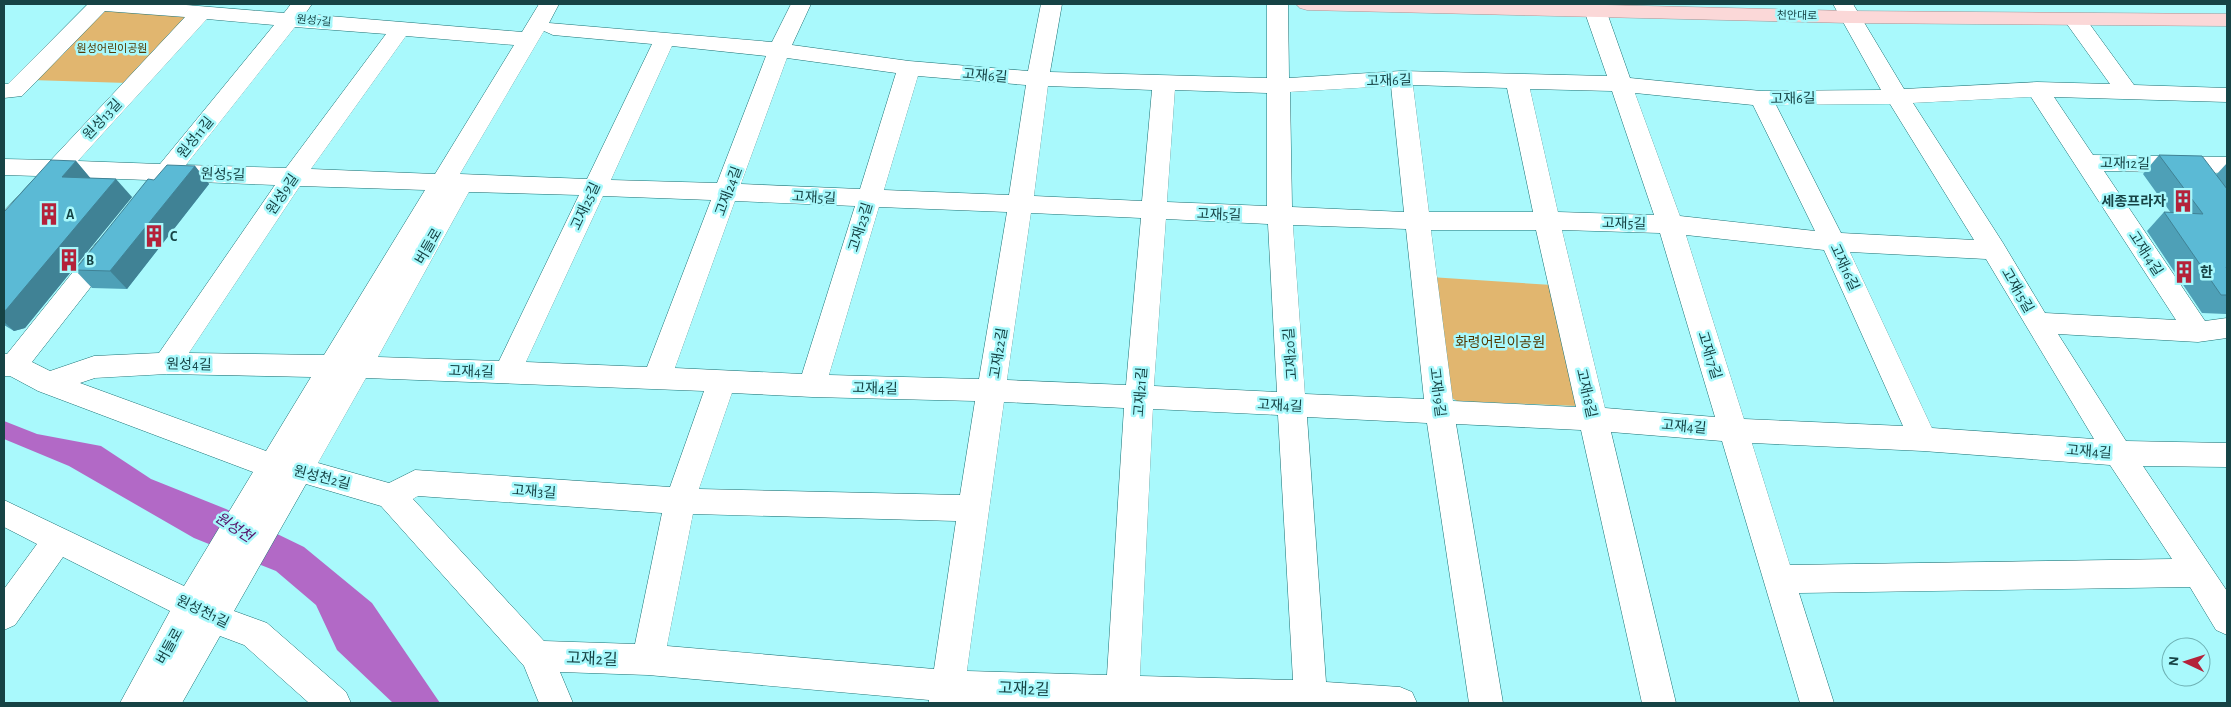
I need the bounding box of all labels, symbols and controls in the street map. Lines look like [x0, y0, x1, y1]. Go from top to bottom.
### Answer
street label: 천안대로 [1777, 9, 1817, 21]
street label: 원성7길 [296, 13, 332, 28]
park label: 원성어린이공원 [77, 43, 147, 54]
street label: 고재6길 [962, 66, 1008, 85]
street label: 고재6길 [1366, 72, 1412, 89]
street label: 고재6길 [1770, 91, 1816, 106]
street label: 원성13길 [80, 96, 125, 142]
street label: 원성11길 [174, 114, 216, 161]
street label: 고재12길 [2100, 156, 2150, 171]
street label: 고재24길 [713, 164, 744, 218]
street label: 원성5길 [200, 166, 245, 183]
street label: 원성9길 [264, 171, 301, 217]
street label: 고재25길 [568, 180, 603, 232]
building icon: 세종프라자 [2170, 188, 2196, 214]
street label: 고재5길 [791, 189, 837, 206]
place label: 세종프라자 [2102, 194, 2166, 209]
building icon: A [36, 201, 62, 227]
street label: 고재23길 [846, 201, 875, 254]
street label: 고재5길 [1196, 206, 1241, 223]
place label: A [66, 208, 75, 222]
street label: 고재5길 [1602, 216, 1646, 231]
building icon: C [141, 223, 167, 249]
street label: 버들로 [412, 226, 445, 267]
street label: 고재14길 [2126, 228, 2166, 278]
place label: C [170, 230, 178, 244]
street label: 고재16길 [1827, 241, 1862, 293]
building icon: B [56, 247, 82, 273]
place label: B [86, 254, 94, 268]
building icon: 한 [2171, 259, 2197, 285]
place label: 한 [2200, 264, 2213, 280]
street label: 고재15길 [1999, 265, 2036, 315]
street label: 고재22길 [987, 327, 1010, 380]
street label: 고재20길 [1281, 327, 1300, 381]
street label: 고재17길 [1695, 329, 1724, 381]
park label: 화령어린이공원 [1455, 335, 1545, 350]
street label: 원성4길 [166, 357, 212, 372]
street label: 고재4길 [448, 363, 494, 380]
street label: 고재19길 [1427, 366, 1448, 418]
street label: 고재21길 [1131, 367, 1150, 417]
street label: 고재18길 [1574, 367, 1599, 419]
street label: 고재4길 [852, 381, 898, 396]
street label: 고재4길 [1257, 397, 1303, 414]
street label: 고재4길 [1661, 417, 1707, 436]
street label: 고재4길 [2066, 442, 2112, 461]
street label: 원성천2길 [292, 462, 352, 492]
street label: 고재3길 [511, 482, 557, 501]
water label: 원성천 [212, 509, 258, 546]
street label: 원성천1길 [174, 591, 232, 631]
street label: 버들로 [154, 626, 185, 667]
north arrow [2161, 637, 2211, 687]
street label: 고재2길 [566, 650, 618, 668]
text: N [2167, 656, 2181, 667]
street label: 고재2길 [998, 680, 1050, 698]

